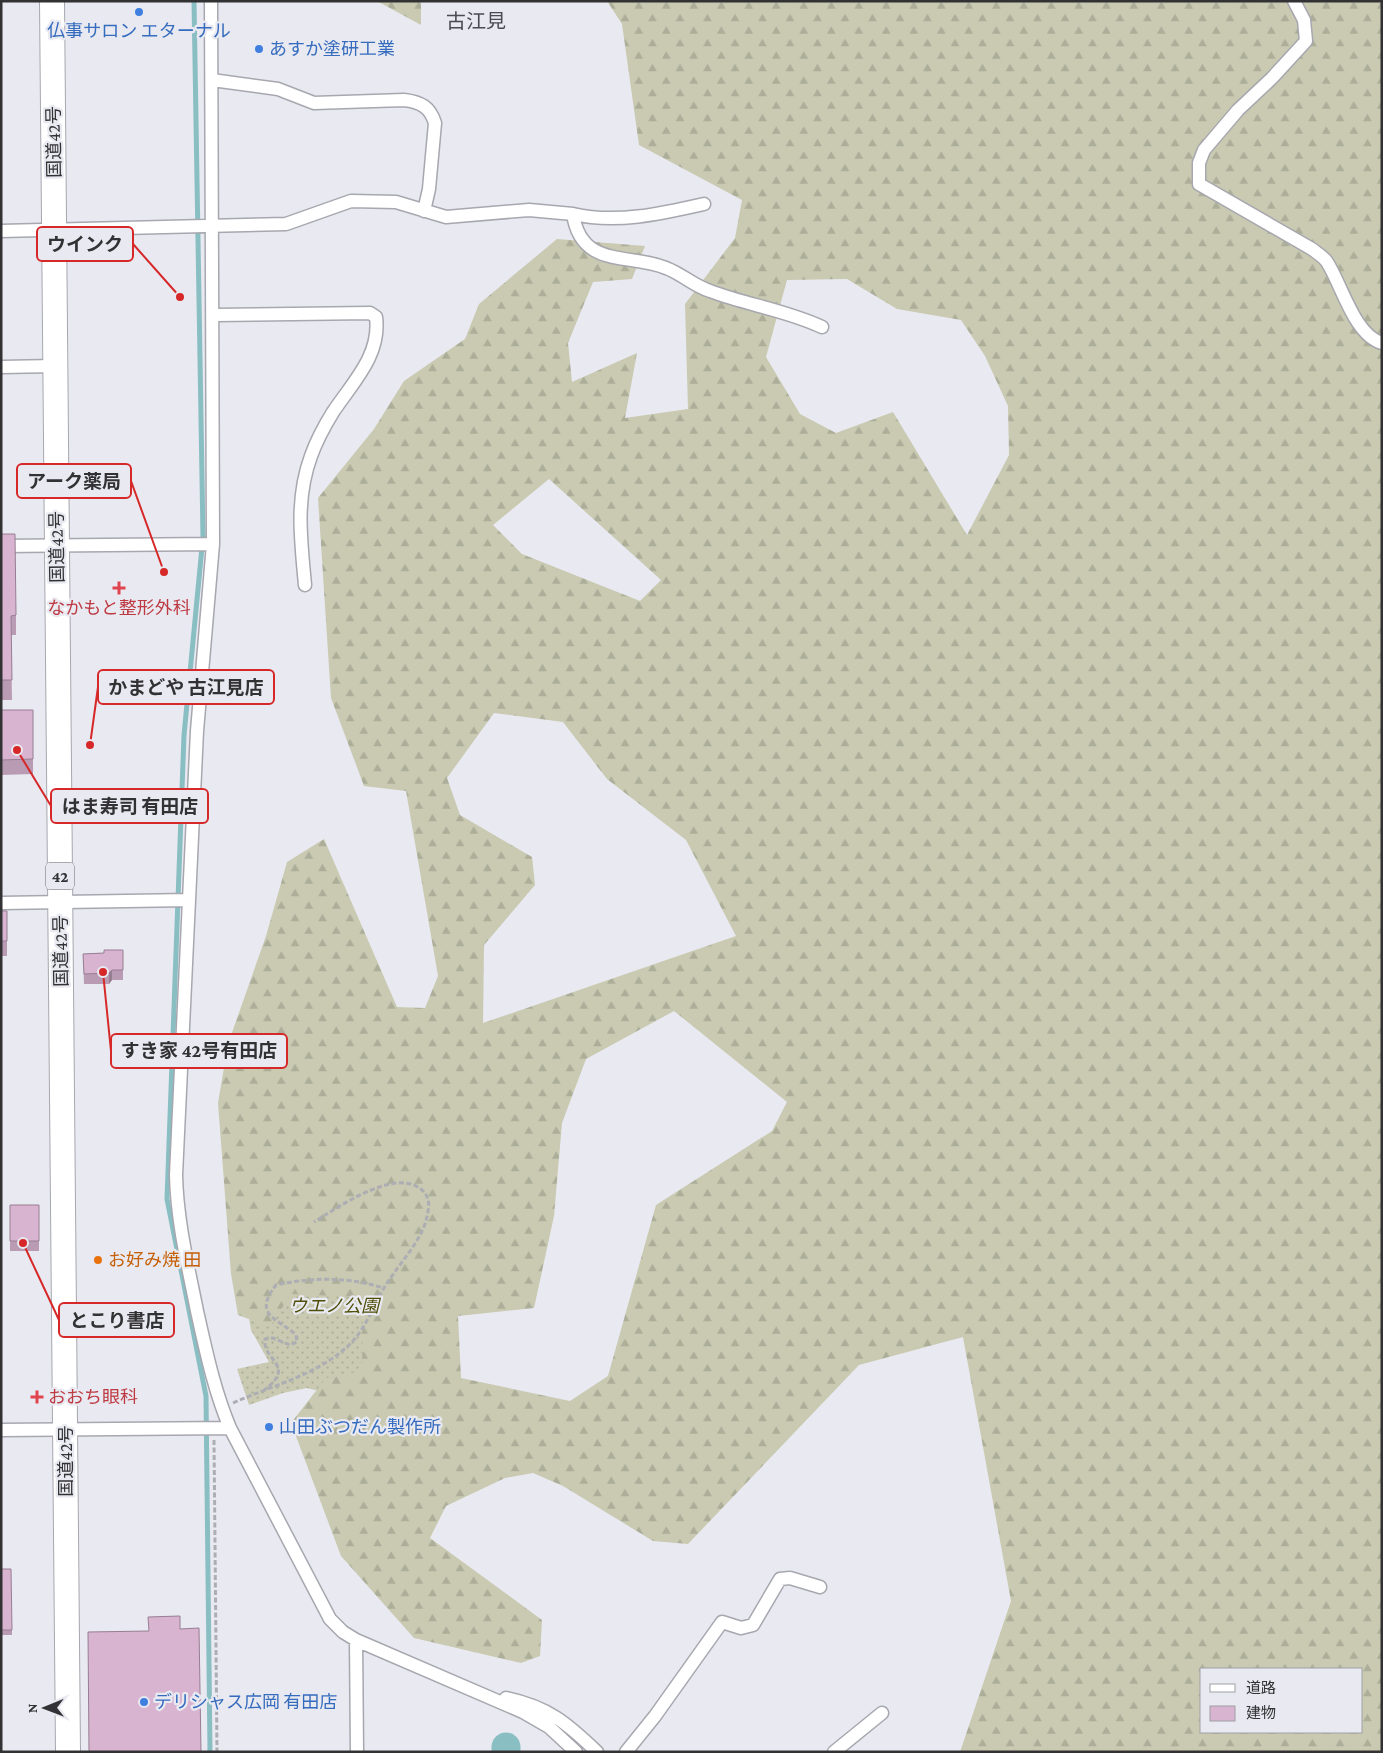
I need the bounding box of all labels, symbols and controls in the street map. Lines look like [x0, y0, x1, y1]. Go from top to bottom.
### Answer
marker: 仏事サロン エターナル [133, 6, 145, 18]
district label: 古江見 [446, 10, 506, 32]
place label: 仏事サロン エターナル [47, 21, 231, 41]
place label: あすか塗研工業 [269, 39, 395, 59]
marker: あすか塗研工業 [253, 43, 265, 55]
street label: 国道42号 [43, 106, 65, 178]
callout: ウインク [37, 227, 133, 261]
text: ウインク [47, 234, 123, 255]
callout: アーク薬局 [17, 464, 131, 498]
text: アーク薬局 [27, 471, 121, 492]
street label: 国道42号 [46, 511, 68, 583]
marker: なかもと整形外科 [112, 581, 126, 595]
place label: なかもと整形外科 [47, 598, 191, 618]
callout: かまどや 古江見店 [98, 670, 274, 704]
text: かまどや 古江見店 [108, 677, 264, 698]
callout: はま寿司 有田店 [51, 789, 208, 823]
text: はま寿司 有田店 [62, 796, 198, 817]
road number: 42 [46, 862, 74, 889]
street label: 国道42号 [50, 915, 72, 987]
callout: すき家 42号有田店 [111, 1034, 287, 1068]
text: すき家 42号有田店 [121, 1040, 277, 1061]
place label: お好み焼 田 [108, 1250, 201, 1270]
marker: お好み焼 田 [92, 1254, 104, 1266]
park label: ウエノ公園 [289, 1296, 382, 1316]
callout: とこり書店 [59, 1303, 174, 1337]
text: とこり書店 [69, 1310, 165, 1331]
place label: おおち眼科 [48, 1387, 138, 1407]
marker: おおち眼科 [30, 1390, 44, 1404]
place label: 山田ぶつだん製作所 [279, 1417, 441, 1437]
marker: 山田ぶつだん製作所 [263, 1421, 275, 1433]
street label: 国道42号 [56, 1425, 76, 1497]
legend [1200, 1668, 1363, 1733]
text: 道路 [1246, 1680, 1276, 1696]
north arrow [20, 1683, 70, 1733]
place label: デリシャス広岡 有田店 [154, 1692, 337, 1712]
marker: デリシャス広岡 有田店 [138, 1696, 150, 1708]
text: N [24, 1703, 40, 1713]
text: 建物 [1246, 1705, 1276, 1721]

